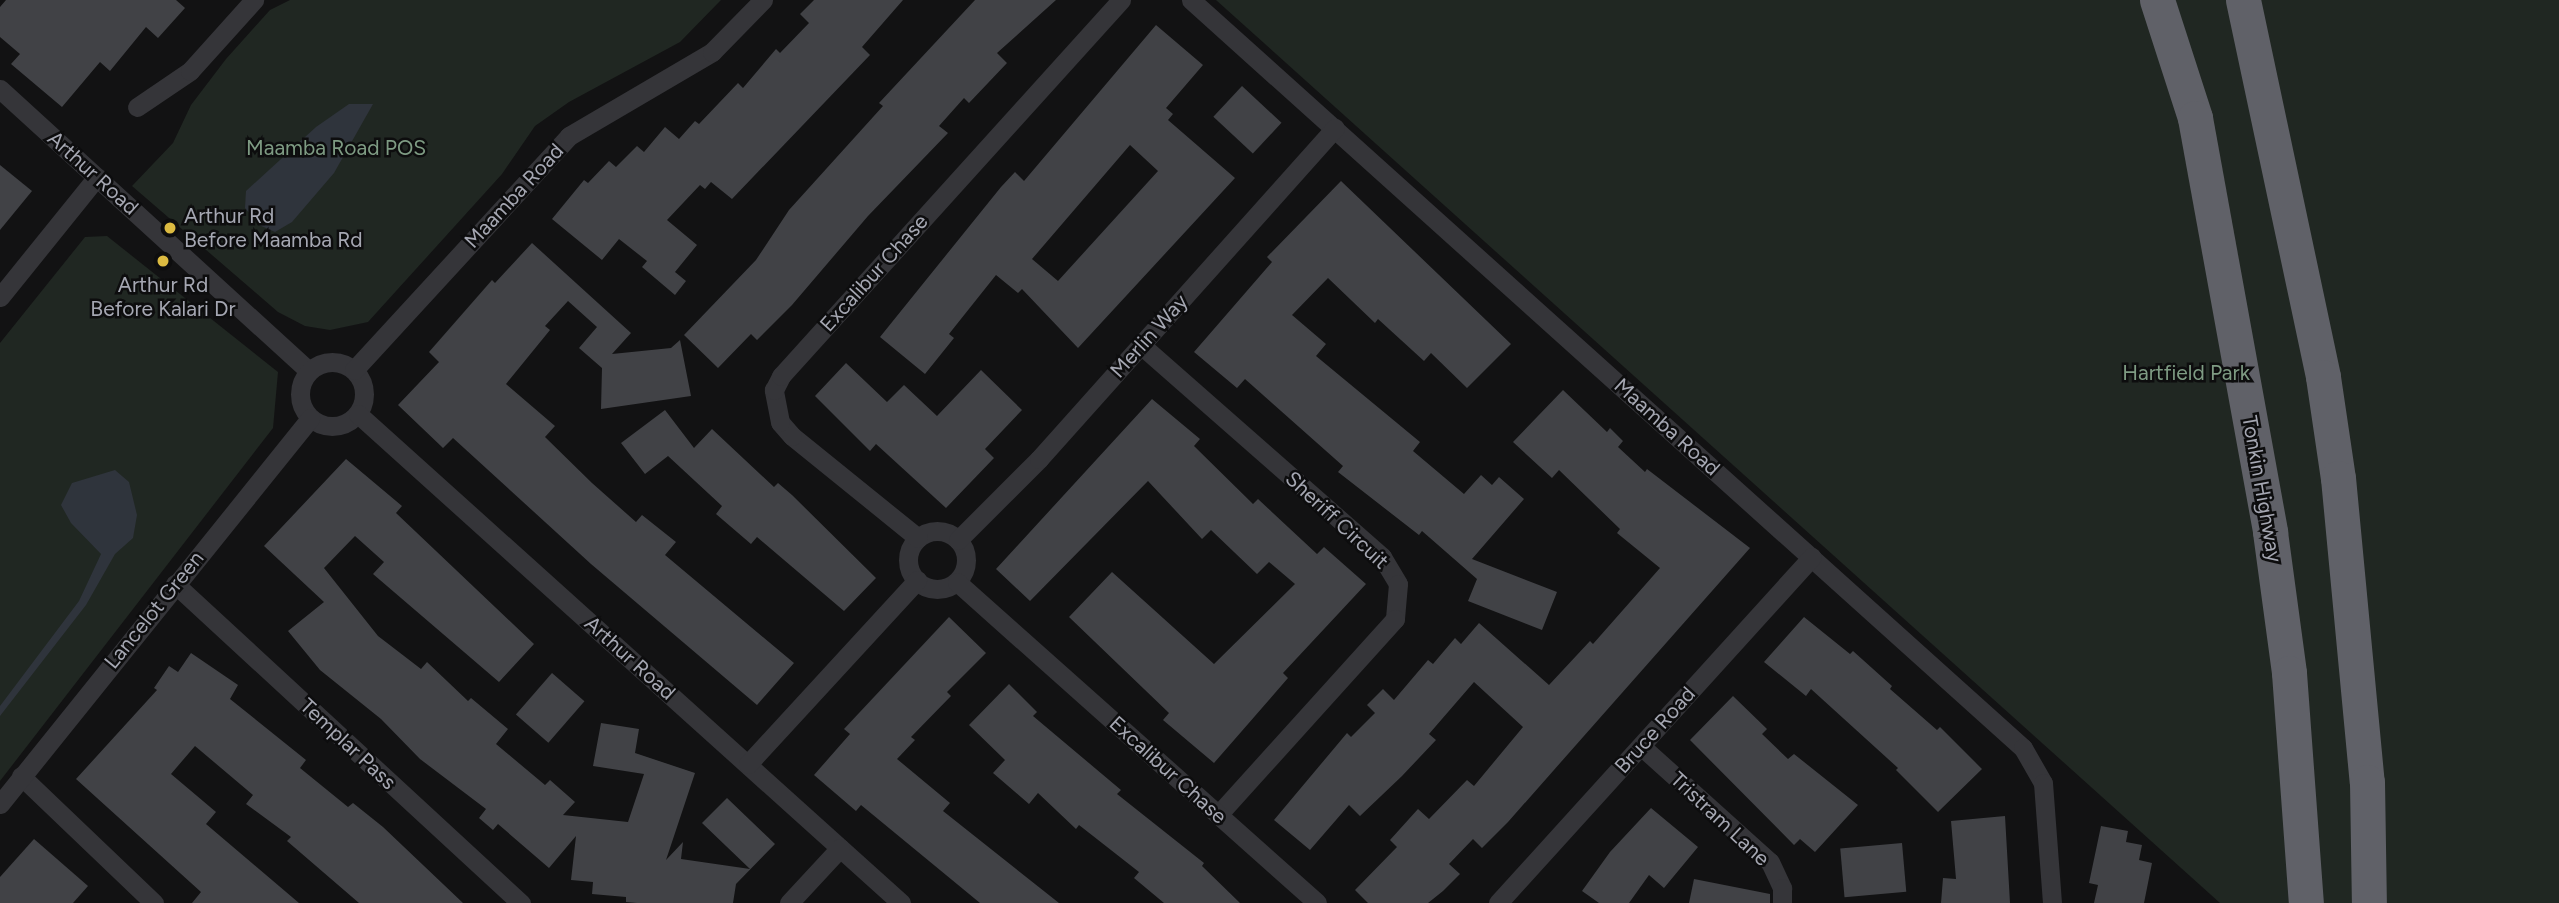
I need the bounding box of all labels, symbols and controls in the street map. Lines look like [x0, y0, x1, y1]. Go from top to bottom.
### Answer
street label: Arthur Road [42, 126, 144, 220]
park label: Maamba Road POS [246, 135, 426, 161]
street label: Maamba Road [459, 139, 569, 253]
place label: Arthur Rd Before Maamba Rd [184, 203, 363, 253]
street label: Excalibur Chase [815, 209, 933, 337]
marker: Arthur Rd Before Maamba Rd [162, 220, 178, 236]
marker: Arthur Rd Before Kalari Dr [155, 253, 171, 269]
place label: Arthur Rd Before Kalari Dr [90, 272, 236, 322]
street label: Merlin Way [1105, 289, 1193, 383]
park label: Hartfield Park [2122, 360, 2250, 386]
street label: Maamba Road [1609, 373, 1725, 481]
street label: Tonkin Highway [2237, 414, 2287, 564]
street label: Sheriff Circuit [1280, 466, 1394, 574]
street label: Lancelot Green [99, 546, 209, 674]
street label: Arthur Road [579, 611, 681, 705]
street label: Bruce Road [1610, 681, 1700, 779]
street label: Templar Pass [295, 693, 401, 795]
street label: Excalibur Chase [1104, 711, 1232, 829]
street label: Tristram Lane [1665, 767, 1775, 871]

